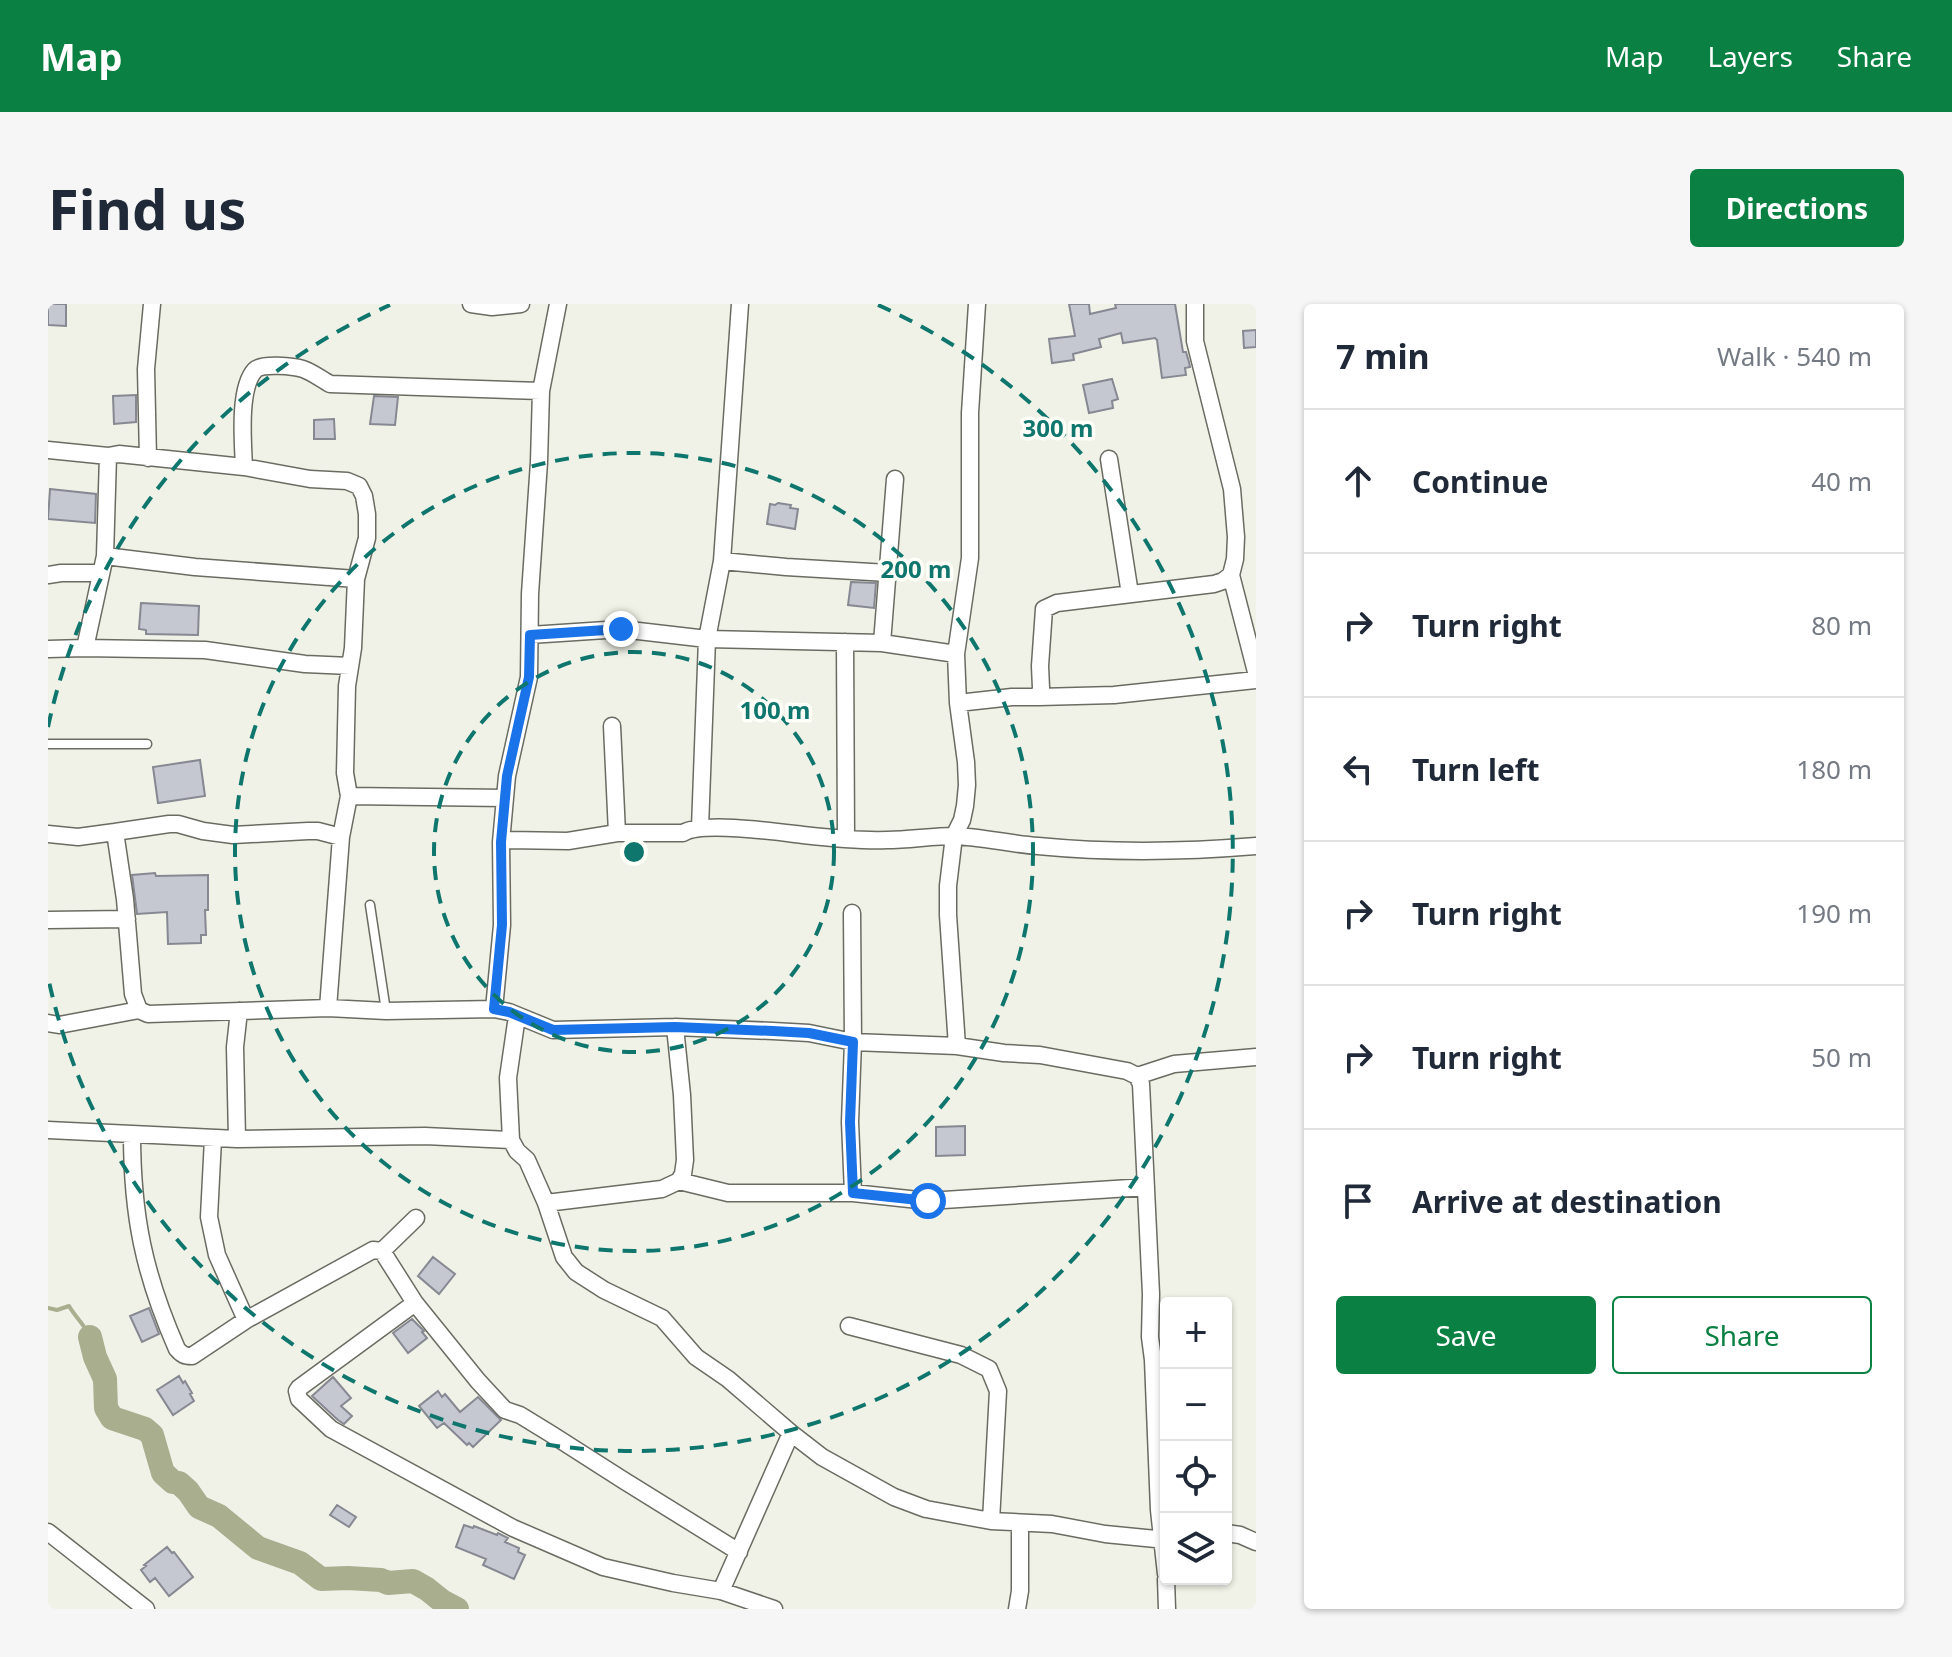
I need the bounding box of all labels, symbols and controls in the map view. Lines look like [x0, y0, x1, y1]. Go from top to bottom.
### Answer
text: Map [40, 30, 123, 82]
text: Map [1605, 37, 1663, 75]
text: Layers [1707, 37, 1793, 75]
text: Share [1837, 37, 1912, 75]
button: Directions [1690, 169, 1904, 247]
text: Find us [48, 170, 246, 246]
text: 7 min [1336, 333, 1430, 379]
text: Walk · 540 m [1717, 338, 1872, 374]
text: 300 m [1023, 411, 1093, 444]
icon: ahead [1336, 459, 1380, 503]
text: Continue [1412, 461, 1548, 502]
text: 40 m [1811, 463, 1872, 499]
text: 200 m [881, 552, 951, 585]
icon: right [1336, 603, 1380, 647]
text: Turn right [1412, 605, 1562, 646]
text: 80 m [1811, 607, 1872, 643]
route end [603, 611, 639, 647]
text: 100 m [740, 693, 810, 726]
icon: left [1336, 747, 1380, 791]
text: Turn left [1412, 749, 1540, 790]
text: 180 m [1796, 751, 1872, 787]
centre of rings [620, 838, 648, 866]
icon: right [1336, 891, 1380, 935]
text: Turn right [1412, 893, 1562, 934]
text: 190 m [1796, 895, 1872, 931]
icon: right [1336, 1035, 1380, 1079]
text: Turn right [1412, 1037, 1562, 1078]
text: 50 m [1811, 1039, 1872, 1075]
icon: arrive [1336, 1179, 1380, 1223]
text: Arrive at destination [1412, 1181, 1722, 1222]
route start [910, 1183, 946, 1219]
button: Save [1336, 1296, 1596, 1374]
button: Share [1612, 1296, 1872, 1374]
map controls [1160, 1297, 1232, 1585]
button: + [1160, 1297, 1232, 1369]
button: − [1160, 1369, 1232, 1441]
button: locate [1160, 1441, 1232, 1513]
button: layers [1160, 1513, 1232, 1585]

